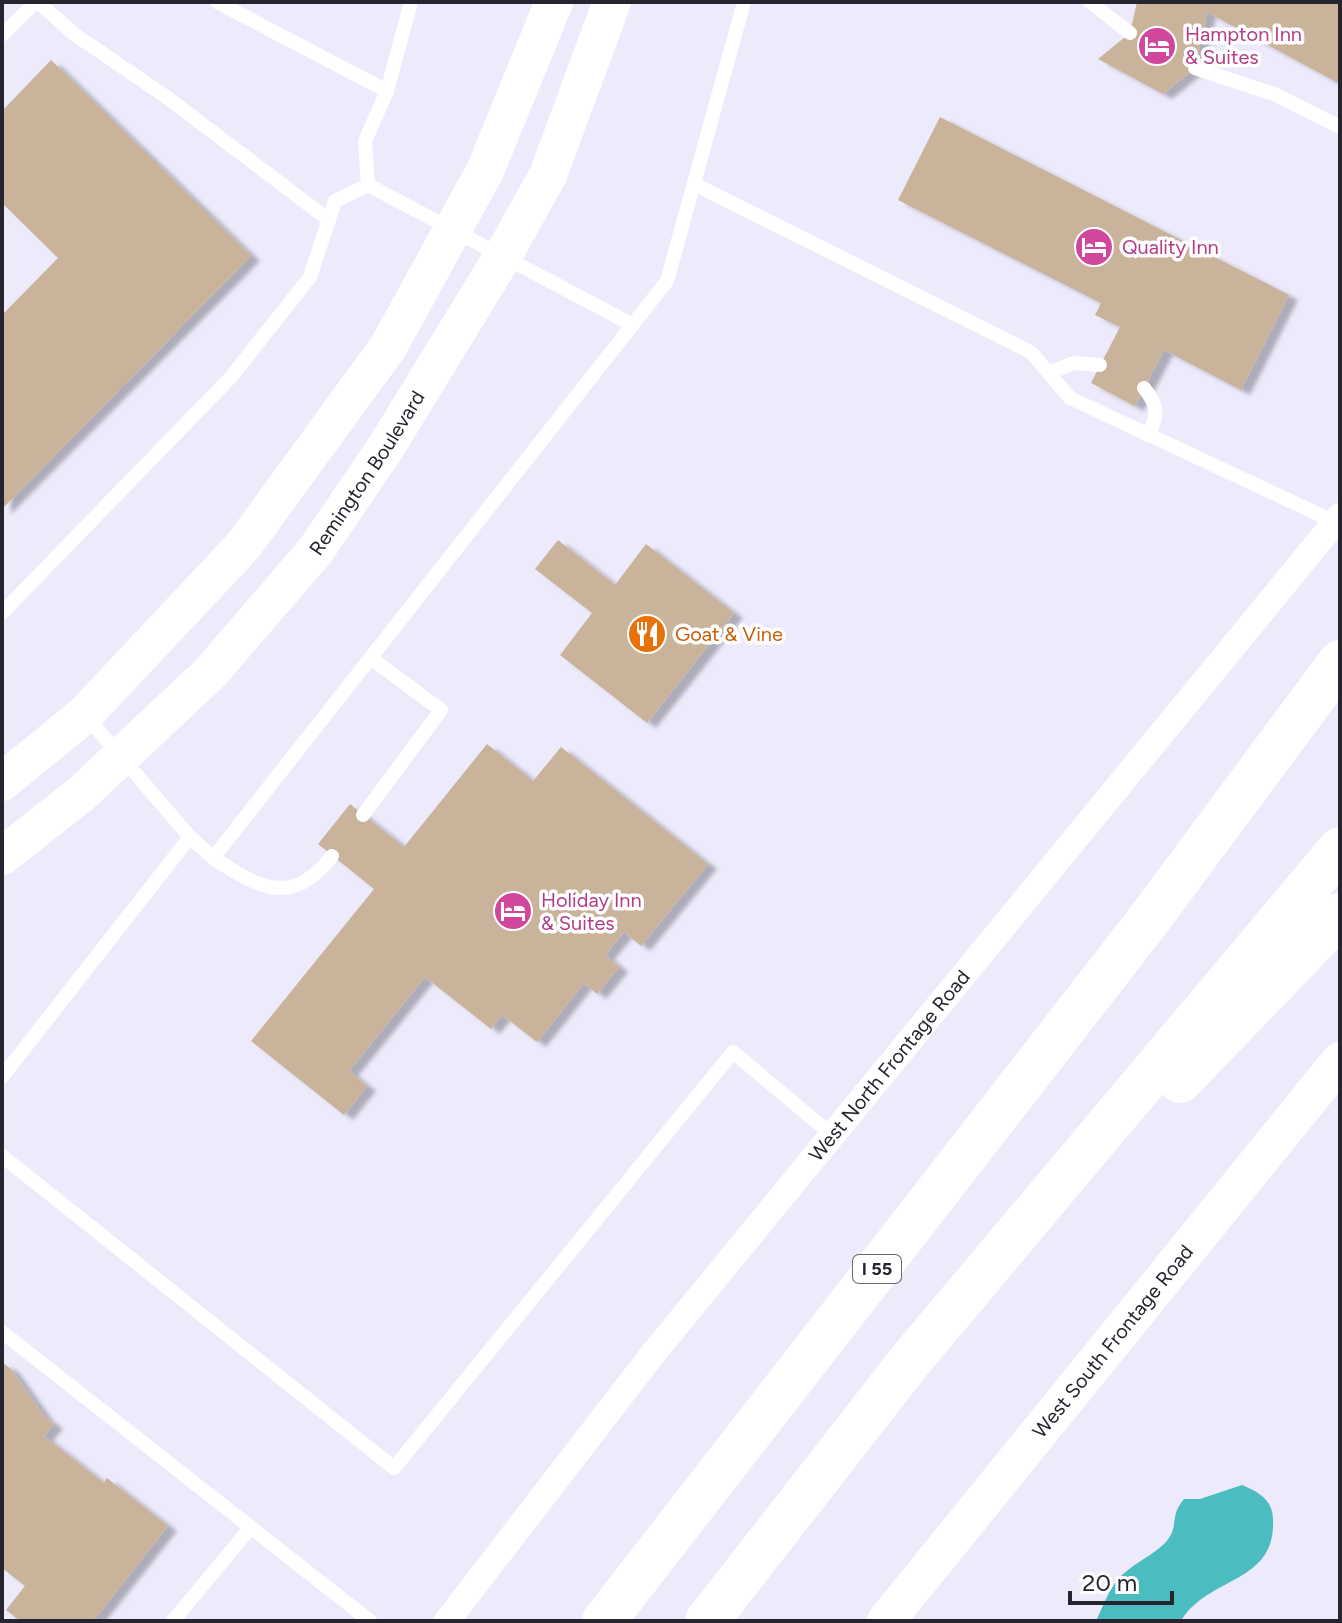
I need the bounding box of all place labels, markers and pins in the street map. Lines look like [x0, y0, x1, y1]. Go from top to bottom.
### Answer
place label: Hampton Inn & Suites [1185, 22, 1302, 69]
hotel icon: Hampton Inn & Suites [1136, 25, 1178, 67]
hotel icon: Quality Inn [1073, 226, 1115, 268]
place label: Quality Inn [1122, 235, 1219, 259]
restaurant icon: Goat & Vine [626, 613, 668, 655]
place label: Goat & Vine [675, 622, 783, 646]
place label: Holiday Inn & Suites [541, 888, 642, 935]
hotel icon: Holiday Inn & Suites [492, 890, 534, 932]

